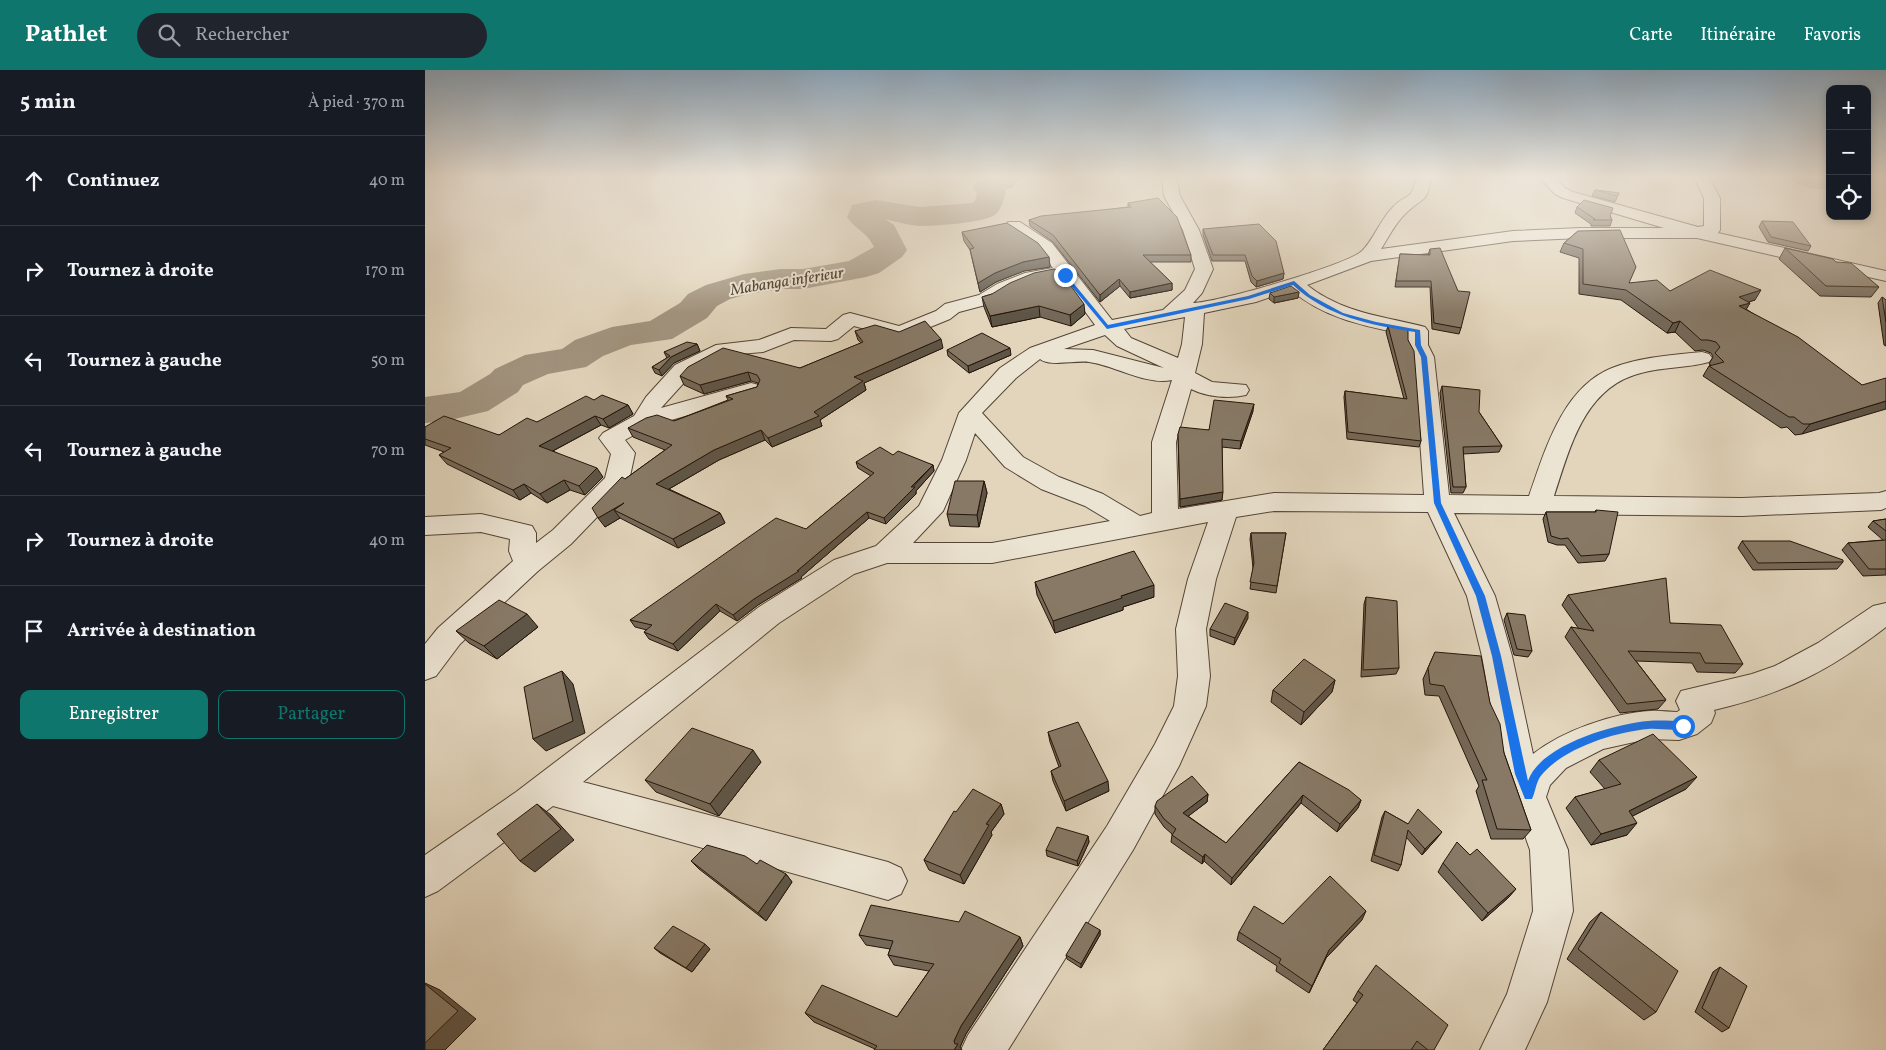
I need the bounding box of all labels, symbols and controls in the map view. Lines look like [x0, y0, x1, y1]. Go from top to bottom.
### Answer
search box [137, 13, 487, 58]
text: Pathlet [25, 18, 107, 52]
icon: search [155, 21, 183, 49]
text: Rechercher [195, 22, 290, 48]
text: Carte [1629, 23, 1672, 48]
text: Itinéraire [1700, 23, 1776, 48]
text: Favoris [1804, 23, 1861, 48]
map controls [1826, 85, 1871, 220]
button: + [1826, 85, 1871, 130]
text: 5 min [20, 88, 76, 117]
text: À pied · 370 m [308, 92, 405, 114]
button: − [1826, 130, 1871, 175]
icon: ahead [20, 167, 48, 195]
text: Continuez [67, 168, 159, 194]
text: 40 m [369, 170, 405, 192]
button: locate [1826, 175, 1871, 220]
icon: right [20, 257, 48, 285]
text: Tournez à droite [67, 258, 214, 284]
text: 170 m [365, 260, 405, 282]
water label: Mabanga inferieur [728, 262, 847, 302]
route end [1054, 264, 1077, 287]
icon: left [20, 347, 48, 375]
text: Tournez à gauche [67, 348, 222, 374]
text: 50 m [371, 350, 405, 372]
icon: left [20, 437, 48, 465]
text: Tournez à gauche [67, 438, 222, 464]
text: 70 m [371, 440, 405, 462]
icon: right [20, 527, 48, 555]
text: Tournez à droite [67, 528, 214, 554]
text: 40 m [369, 530, 405, 552]
icon: arrive [20, 617, 48, 645]
text: Arrivée à destination [67, 618, 256, 644]
button: Enregistrer [20, 690, 208, 739]
button: Partager [218, 690, 405, 739]
route start [1672, 715, 1695, 738]

